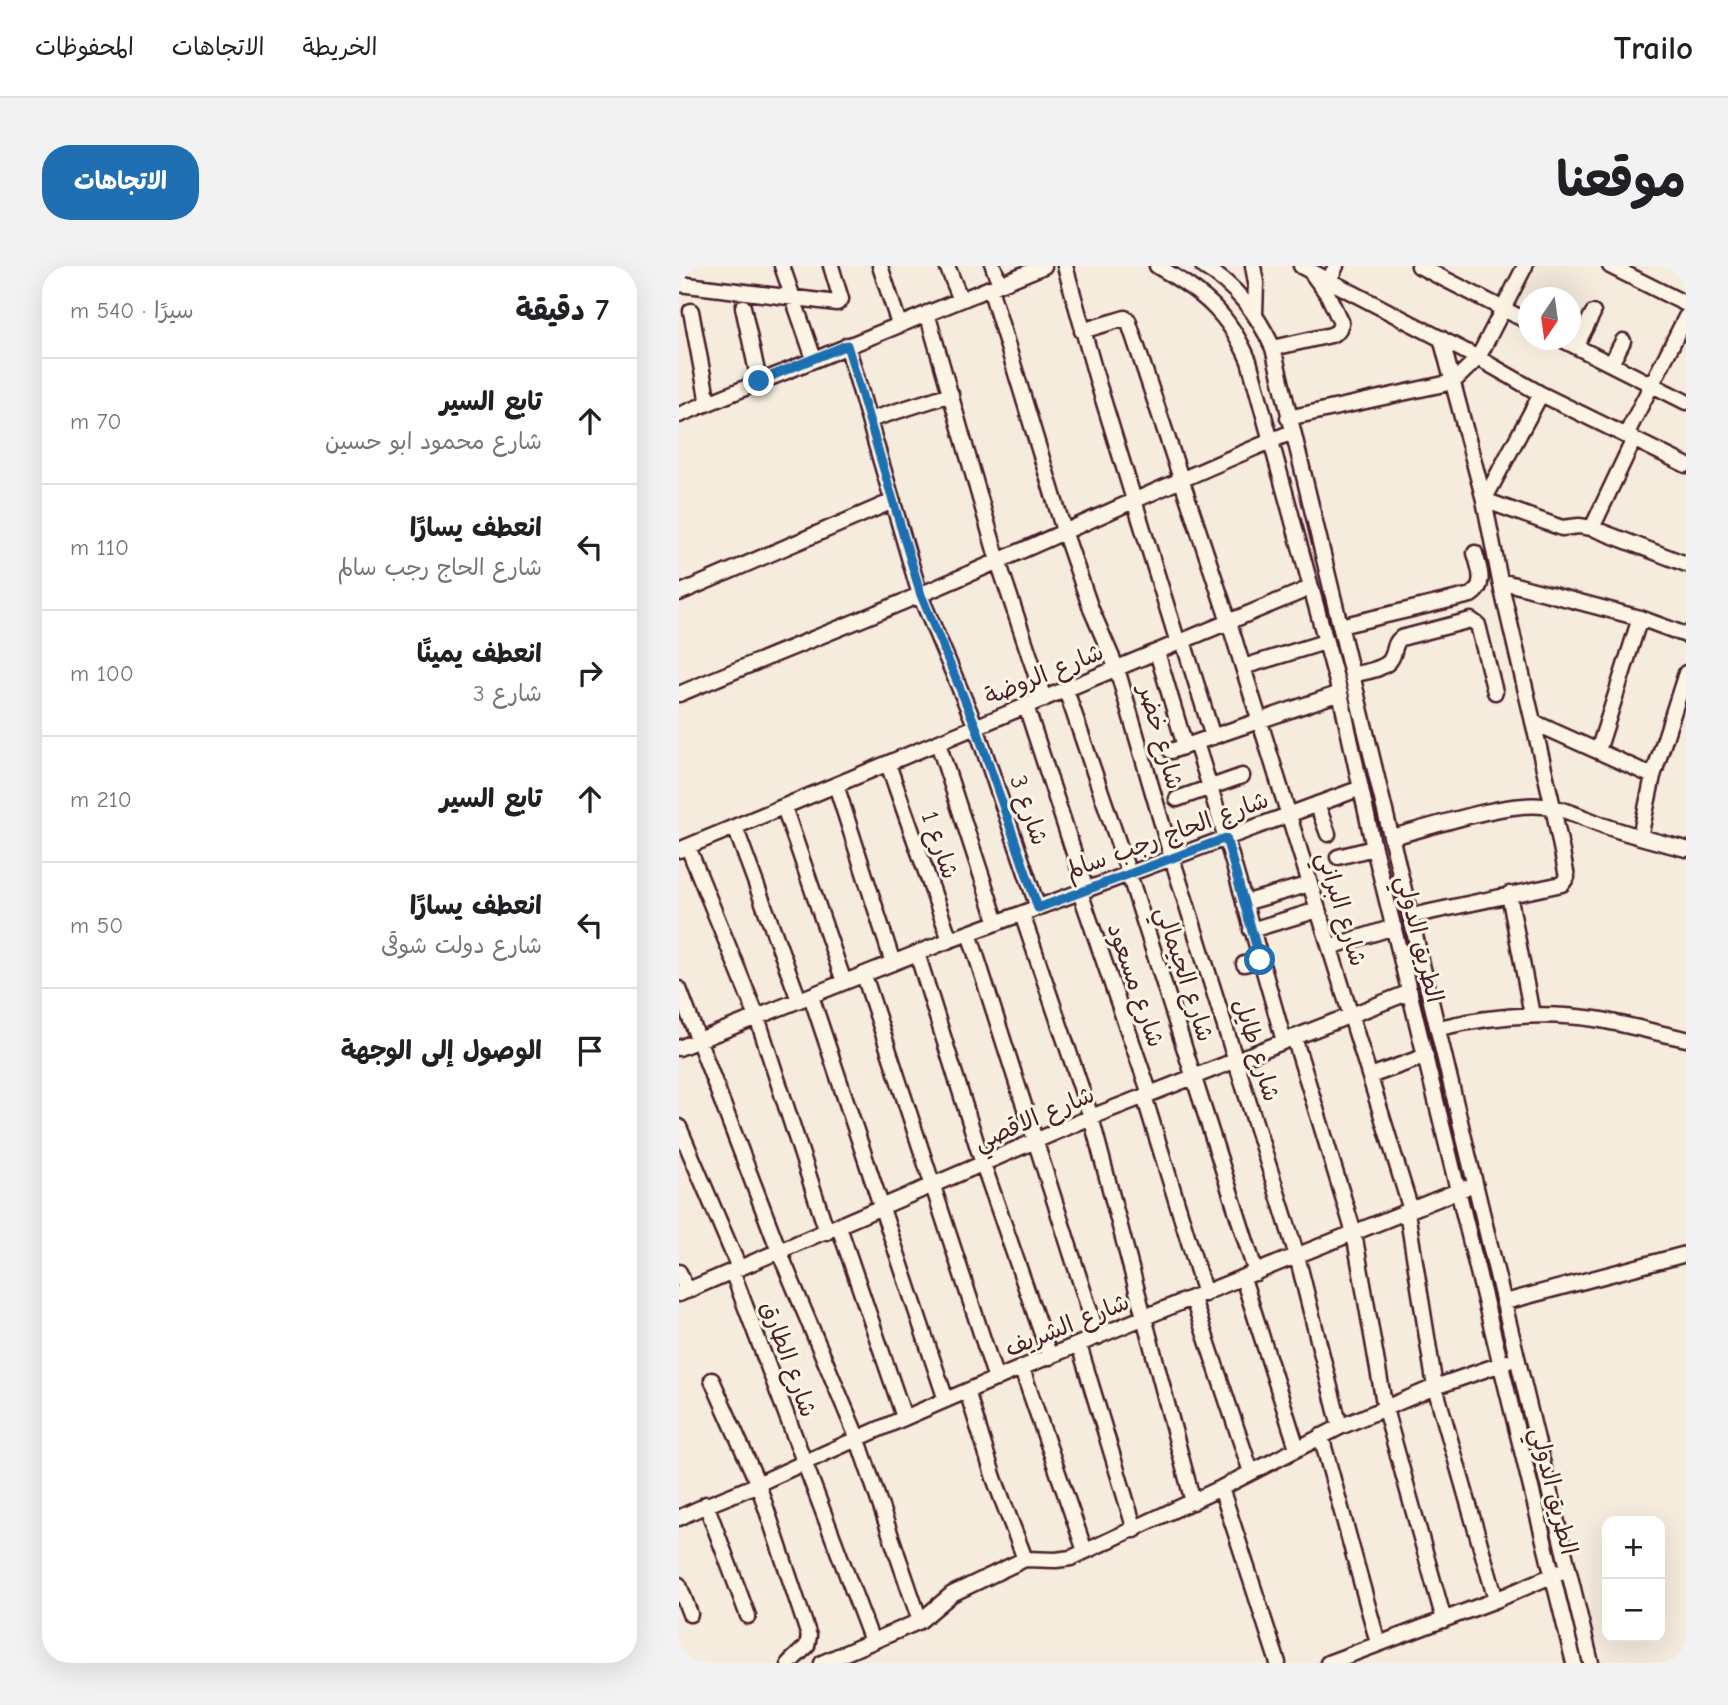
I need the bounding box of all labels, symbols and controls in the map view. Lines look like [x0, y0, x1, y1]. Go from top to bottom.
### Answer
text: Trailo [1614, 29, 1693, 67]
text: المحفوظات [35, 33, 134, 61]
text: الاتجاهات [172, 33, 265, 61]
text: الخريطة [303, 33, 377, 61]
button: الاتجاهات [42, 145, 199, 220]
text: موقعنا [1556, 152, 1686, 208]
north arrow [1518, 287, 1581, 350]
text: 7 دقيقة [516, 293, 609, 328]
text: سيرًا · 540 m [70, 297, 194, 324]
route end [743, 365, 774, 396]
text: تابع السير [440, 387, 542, 417]
icon: ahead [571, 402, 609, 440]
text: 70 m [70, 408, 122, 435]
text: شارع محمود ابو حسين [325, 428, 542, 455]
text: انعطف يسارًا [410, 513, 542, 543]
icon: left [571, 528, 609, 566]
text: 110 m [70, 534, 129, 561]
text: شارع الحاج رجب سالم [337, 554, 542, 581]
street label: شارع الروضة [981, 637, 1109, 713]
text: انعطف يمينًا [417, 639, 542, 669]
icon: right [571, 654, 609, 692]
text: 100 m [70, 660, 134, 687]
text: شارع 3 [473, 680, 542, 707]
street label: شارع خضر [1129, 680, 1189, 793]
street label: شارع 3 [1001, 771, 1054, 850]
icon: ahead [571, 780, 609, 818]
text: تابع السير [440, 784, 542, 814]
street label: شارع الحاج رجب سالم [1062, 785, 1274, 888]
text: 210 m [70, 786, 132, 813]
street label: شارع 1 [913, 808, 965, 883]
street label: شارع البراني [1305, 848, 1373, 972]
street label: الطريق الدولي [1384, 872, 1449, 1007]
text: انعطف يسارًا [410, 891, 542, 921]
street label: شارع الجيمالي [1143, 903, 1220, 1047]
icon: left [571, 906, 609, 944]
text: 50 m [70, 912, 123, 939]
street label: شارع مسعود [1099, 919, 1170, 1052]
text: شارع دولت شوقى [381, 932, 542, 959]
route start [1244, 944, 1275, 975]
street label: شارع طايل [1225, 995, 1286, 1106]
icon: arrive [571, 1032, 609, 1070]
text: الوصول إلى الوجهة [341, 1036, 542, 1066]
street label: شارع الاقصي [970, 1080, 1101, 1162]
street label: شارع الشريف [1001, 1287, 1134, 1365]
street label: شارع الطارق [752, 1297, 823, 1422]
street label: الطريق الدولي [1518, 1424, 1583, 1559]
map controls [1602, 1516, 1665, 1642]
button: + [1602, 1516, 1665, 1579]
button: − [1602, 1579, 1665, 1642]

